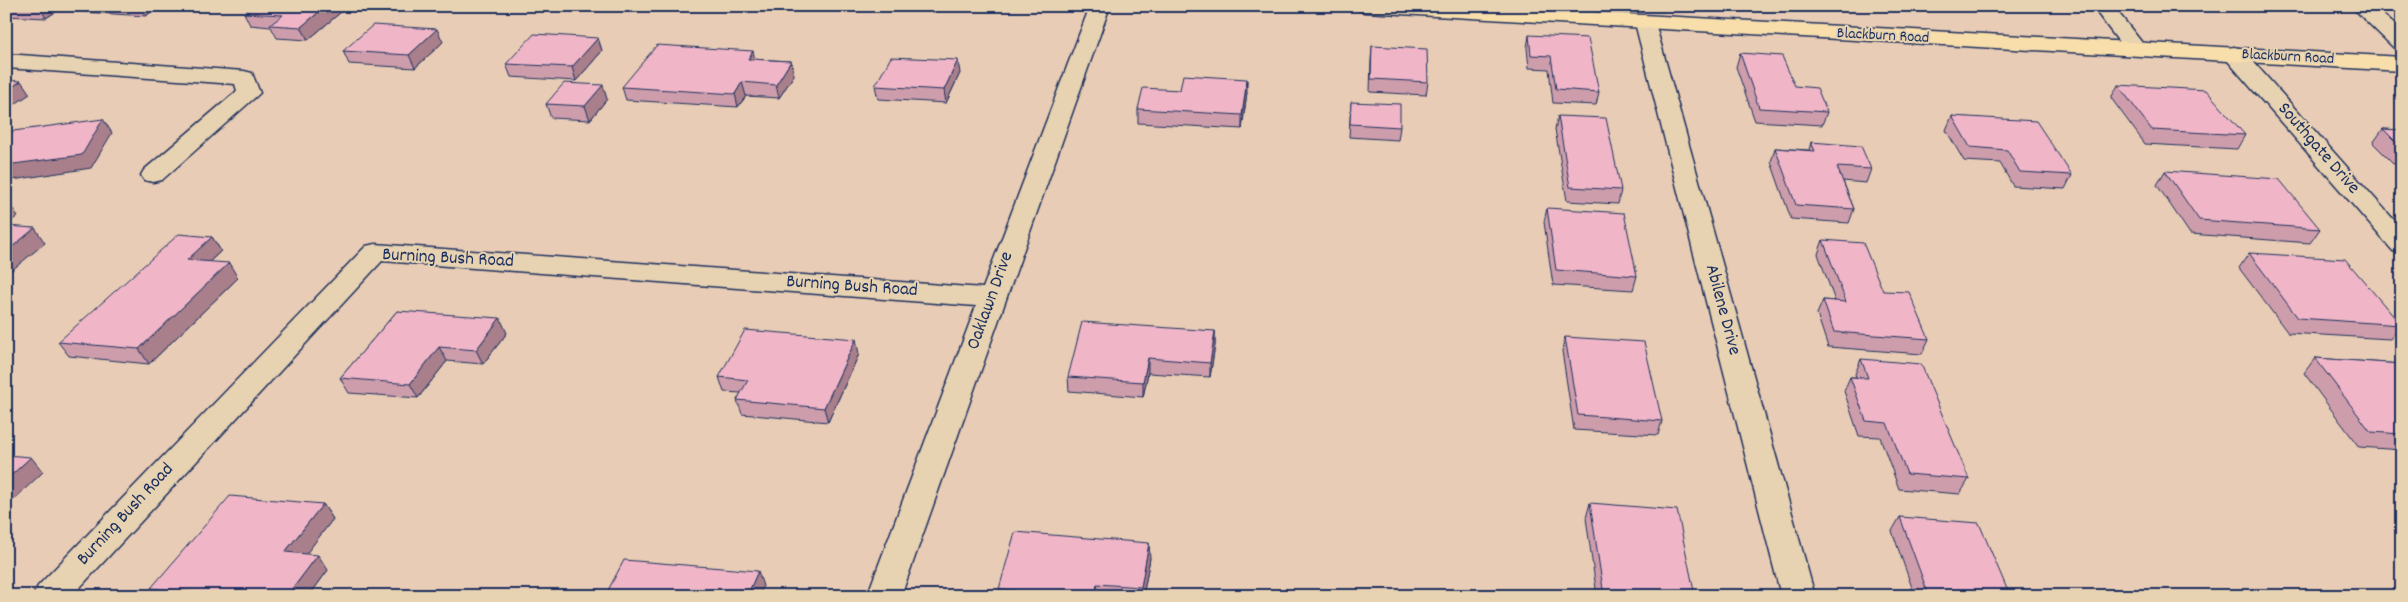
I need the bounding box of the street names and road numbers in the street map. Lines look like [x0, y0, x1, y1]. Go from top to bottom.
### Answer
street label: Blackburn Road [1836, 22, 1930, 50]
street label: Blackburn Road [2241, 43, 2335, 71]
street label: Southgate Drive [2270, 97, 2366, 201]
street label: Burning Bush Road [382, 242, 514, 276]
street label: Oaklawn Drive [961, 248, 1021, 354]
street label: Abilene Drive [1697, 262, 1747, 358]
street label: Burning Bush Road [785, 269, 919, 305]
street label: Burning Bush Road [71, 458, 181, 572]

